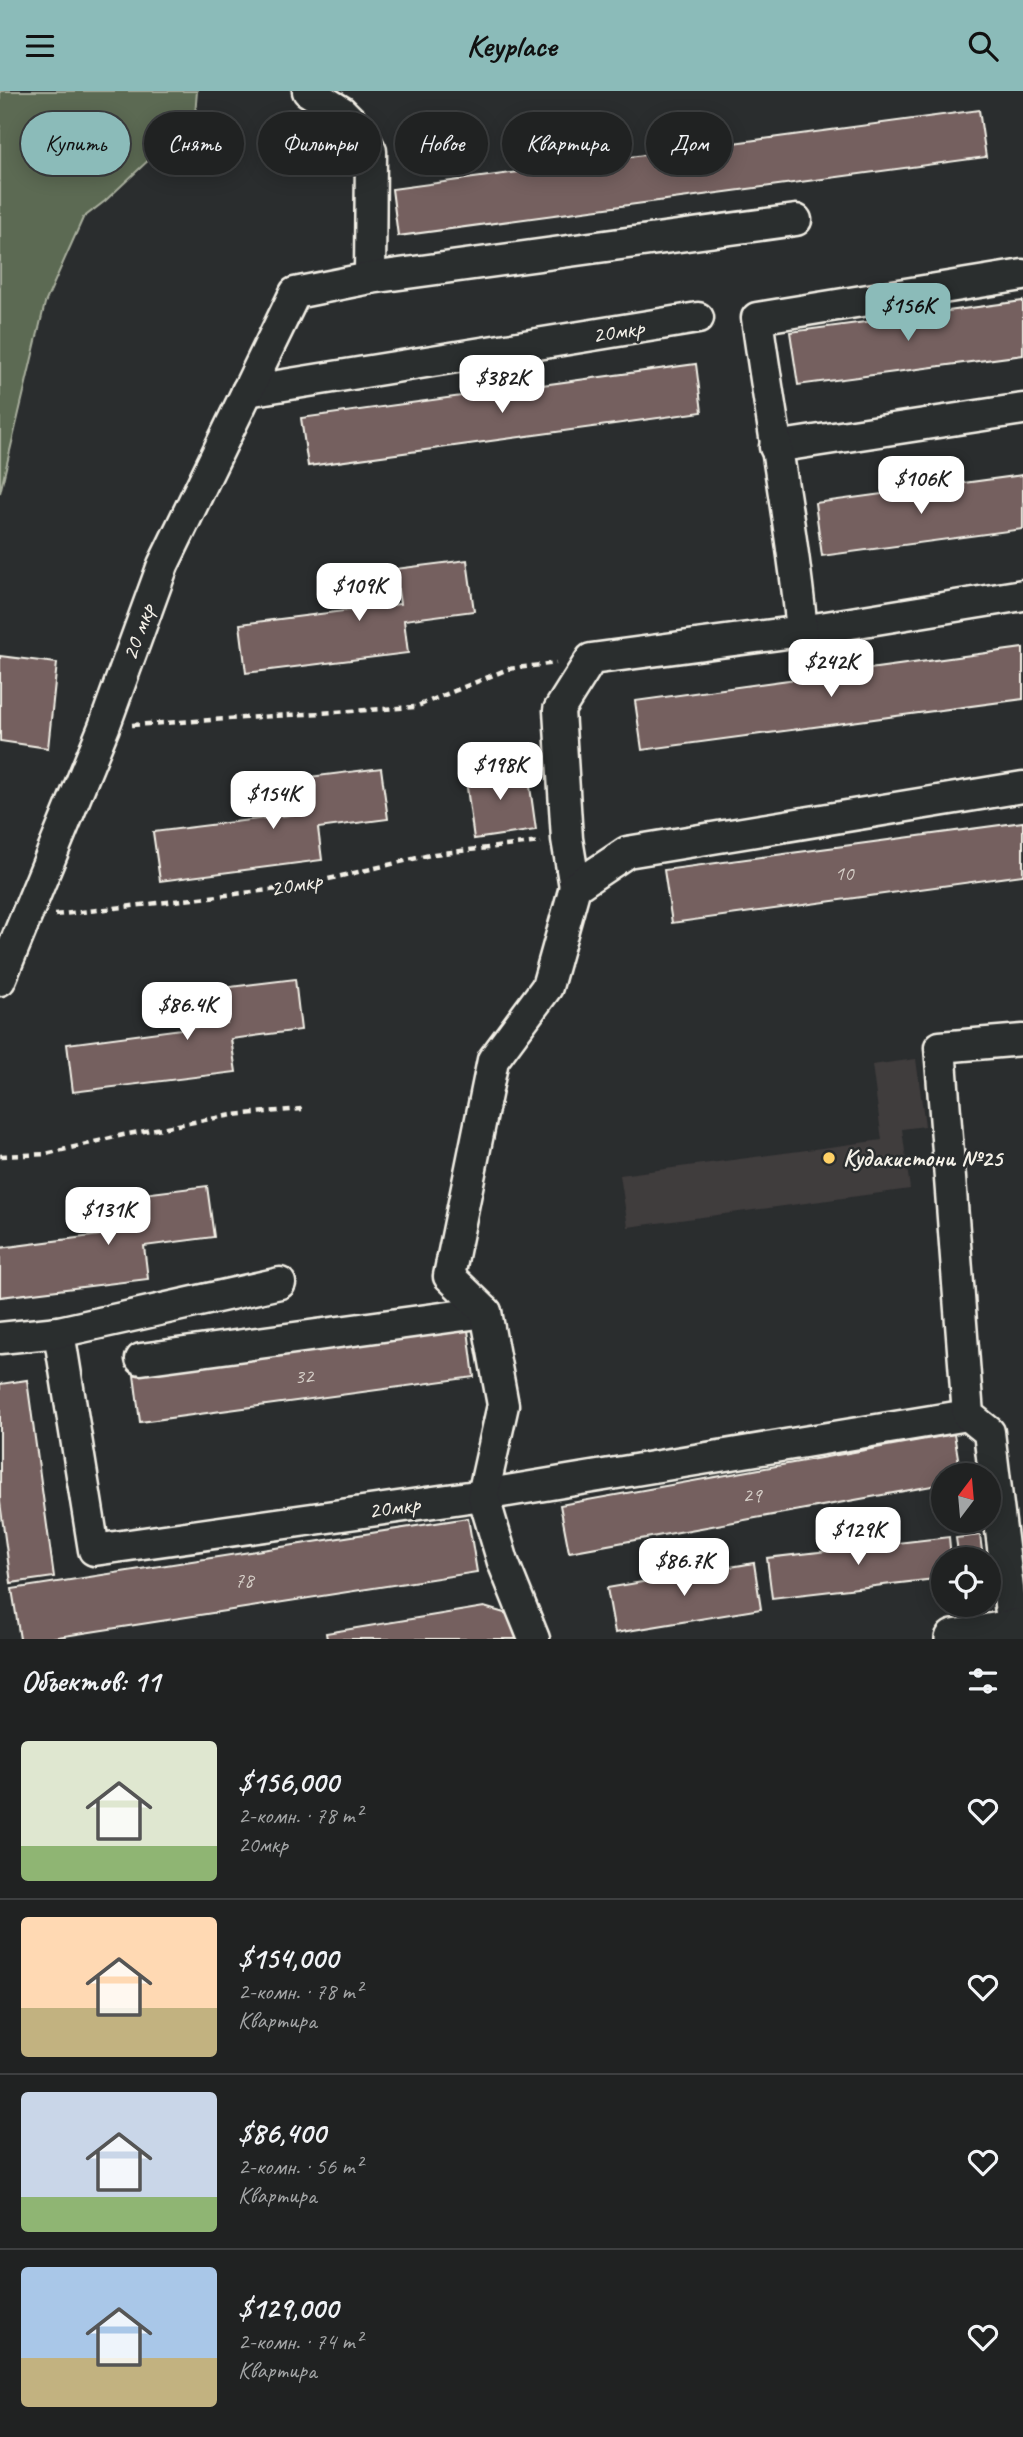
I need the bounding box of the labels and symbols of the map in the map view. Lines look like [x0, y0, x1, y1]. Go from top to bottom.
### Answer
pin: $156K [859, 283, 957, 343]
street label: 20мкр [590, 312, 648, 350]
pin: $382K [453, 355, 551, 415]
pin: $106K [872, 457, 970, 516]
pin: $109K [310, 563, 408, 623]
street label: 20 мкр [114, 598, 163, 664]
pin: $242K [782, 639, 880, 699]
pin: $198K [451, 743, 549, 802]
pin: $154K [224, 771, 322, 831]
house number: 10 [835, 860, 855, 886]
street label: 20мкр [268, 864, 326, 903]
pin: $86.4K [130, 983, 244, 1042]
place label: Кудакистони №25 [843, 1143, 1005, 1173]
marker: Кудакистони №25 [821, 1150, 837, 1166]
pin: $131K [59, 1187, 157, 1247]
house number: 32 [295, 1363, 315, 1389]
north arrow [931, 1463, 1001, 1533]
house number: 29 [743, 1482, 763, 1508]
street label: 20мкр [366, 1488, 424, 1525]
pin: $129K [809, 1507, 907, 1567]
pin: $86.7K [627, 1539, 741, 1598]
house number: 78 [235, 1567, 256, 1593]

